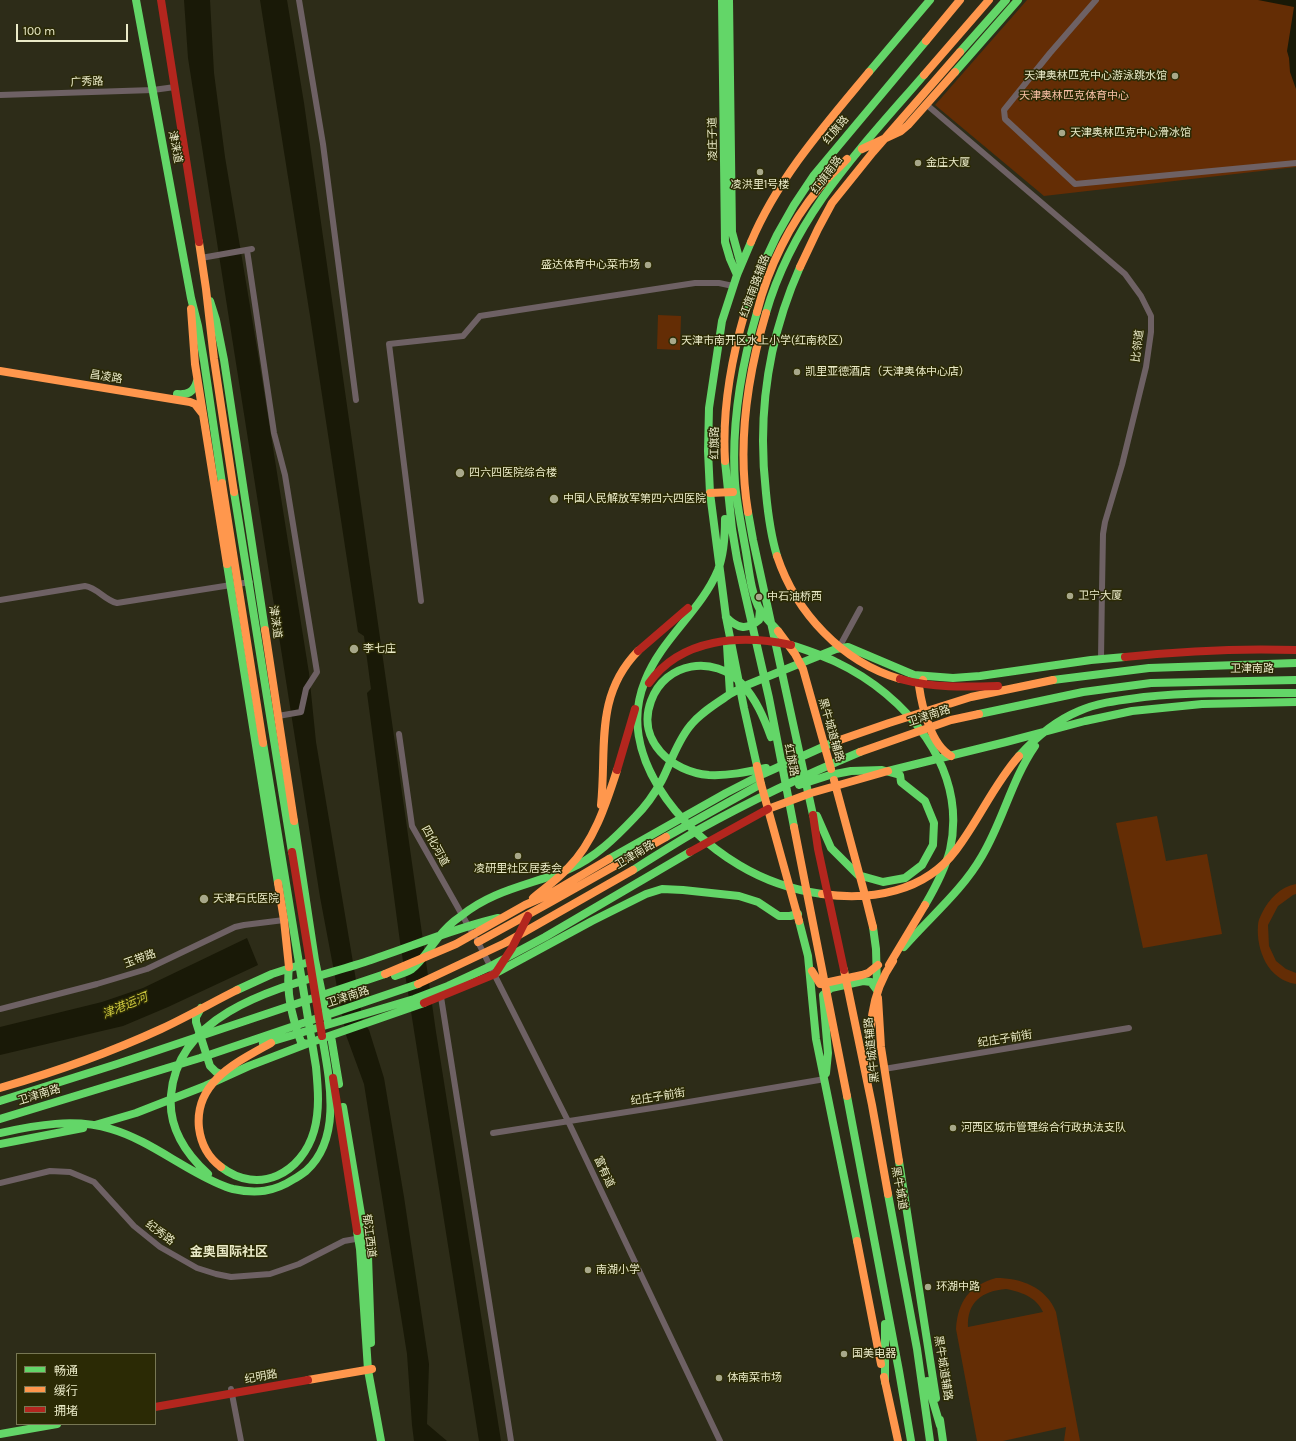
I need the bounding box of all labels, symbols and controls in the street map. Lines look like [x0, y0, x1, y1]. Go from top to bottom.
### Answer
scale bar [18, 16, 130, 42]
text: 100 m [23, 24, 55, 38]
place label: 天津奥林匹克中心游泳跳水馆 [1024, 69, 1167, 83]
marker: 天津奥林匹克中心游泳跳水馆 [1170, 71, 1180, 81]
street label: 广秀路 [70, 75, 104, 89]
park label: 天津奥林匹克体育中心 [1019, 89, 1129, 103]
street label: 红旗路 [820, 113, 852, 147]
street label: 凌庄子道 [706, 117, 720, 161]
place label: 天津奥林匹克中心滑冰馆 [1070, 126, 1191, 140]
marker: 天津奥林匹克中心滑冰馆 [1057, 128, 1067, 138]
street label: 津涞道 [165, 130, 185, 164]
street label: 红旗南路 [808, 153, 846, 197]
place label: 金庄大厦 [926, 156, 970, 170]
marker: 金庄大厦 [913, 158, 923, 168]
marker: 凌洪里1号楼 [755, 167, 765, 177]
place label: 凌洪里1号楼 [731, 178, 789, 192]
street label: 红旗南路辅路 [738, 253, 772, 319]
place label: 盛达体育中心菜市场 [541, 258, 640, 272]
marker: 盛达体育中心菜市场 [643, 260, 653, 270]
street label: 比邻道 [1129, 329, 1147, 363]
place label: 天津市南开区水上小学(红南校区) [681, 334, 843, 348]
marker: 天津市南开区水上小学(红南校区) [668, 336, 678, 346]
place label: 凯里亚德酒店（天津奥体中心店） [805, 365, 970, 379]
marker: 凯里亚德酒店（天津奥体中心店） [792, 367, 802, 377]
street label: 昌凌路 [89, 368, 123, 386]
street label: 红旗路 [708, 427, 722, 459]
place label: 四六四医院综合楼 [469, 466, 557, 480]
marker: 四六四医院综合楼 [454, 467, 466, 479]
place label: 中国人民解放军第四六四医院 [563, 492, 706, 506]
marker: 中国人民解放军第四六四医院 [548, 493, 560, 505]
place label: 卫宁大厦 [1078, 589, 1122, 603]
place label: 中石油桥西 [767, 590, 822, 604]
marker: 卫宁大厦 [1065, 591, 1075, 601]
marker: 中石油桥西 [754, 592, 764, 602]
street label: 津涞道 [266, 605, 284, 639]
place label: 李七庄 [363, 642, 396, 656]
marker: 李七庄 [348, 643, 360, 655]
street label: 卫津南路 [1230, 662, 1274, 676]
street label: 黑牛城道辅路 [816, 696, 846, 764]
street label: 卫津南路 [906, 703, 952, 729]
street label: 红旗路 [781, 743, 801, 777]
street label: 四化河道 [419, 824, 451, 868]
street label: 卫津南路 [613, 838, 657, 872]
marker: 凌研里社区居委会 [513, 851, 523, 861]
place label: 凌研里社区居委会 [474, 862, 562, 876]
place label: 天津石氏医院 [213, 892, 279, 906]
marker: 天津石氏医院 [198, 893, 210, 905]
street label: 玉带路 [122, 947, 158, 971]
street label: 卫津南路 [325, 984, 371, 1010]
water label: 津港运河 [100, 990, 150, 1022]
street label: 黑牛城道辅路 [862, 1016, 882, 1084]
street label: 纪庄子前街 [977, 1028, 1033, 1050]
street label: 卫津南路 [16, 1082, 62, 1108]
street label: 纪庄子前街 [630, 1086, 686, 1108]
place label: 河西区城市管理综合行政执法支队 [961, 1121, 1126, 1135]
marker: 河西区城市管理综合行政执法支队 [948, 1123, 958, 1133]
street label: 富有道 [591, 1154, 617, 1190]
street label: 黑牛城道 [889, 1165, 909, 1211]
street label: 郁江西道 [360, 1213, 378, 1259]
street label: 纪秀路 [143, 1218, 177, 1248]
district label: 金奥国际社区 [190, 1244, 268, 1260]
place label: 南湖小学 [596, 1263, 640, 1277]
marker: 南湖小学 [583, 1265, 593, 1275]
place label: 环湖中路 [936, 1280, 980, 1294]
marker: 环湖中路 [923, 1282, 933, 1292]
street label: 黑牛城道辅路 [931, 1334, 955, 1402]
place label: 国美电器 [852, 1347, 896, 1361]
marker: 国美电器 [839, 1349, 849, 1359]
legend [16, 1353, 156, 1425]
text: 畅通 [54, 1364, 78, 1378]
street label: 纪明路 [244, 1368, 278, 1386]
place label: 体南菜市场 [727, 1371, 782, 1385]
marker: 体南菜市场 [714, 1373, 724, 1383]
text: 缓行 [54, 1384, 78, 1398]
text: 拥堵 [54, 1404, 78, 1418]

